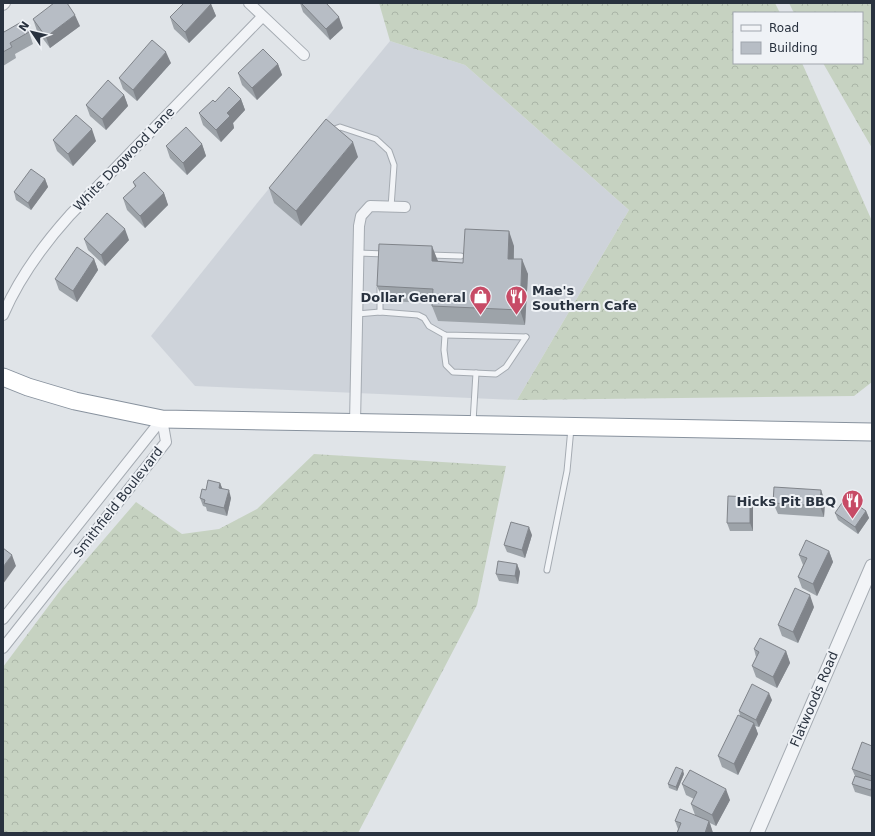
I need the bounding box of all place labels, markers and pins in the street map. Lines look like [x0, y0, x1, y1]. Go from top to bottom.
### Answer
place label: Mae's Southern Cafe [532, 283, 637, 313]
shop icon: Dollar General [468, 284, 494, 317]
restaurant icon: Mae's Southern Cafe [504, 284, 530, 317]
place label: Dollar General [360, 290, 466, 305]
restaurant icon: Hicks Pit BBQ [839, 488, 865, 521]
place label: Hicks Pit BBQ [736, 494, 836, 509]

